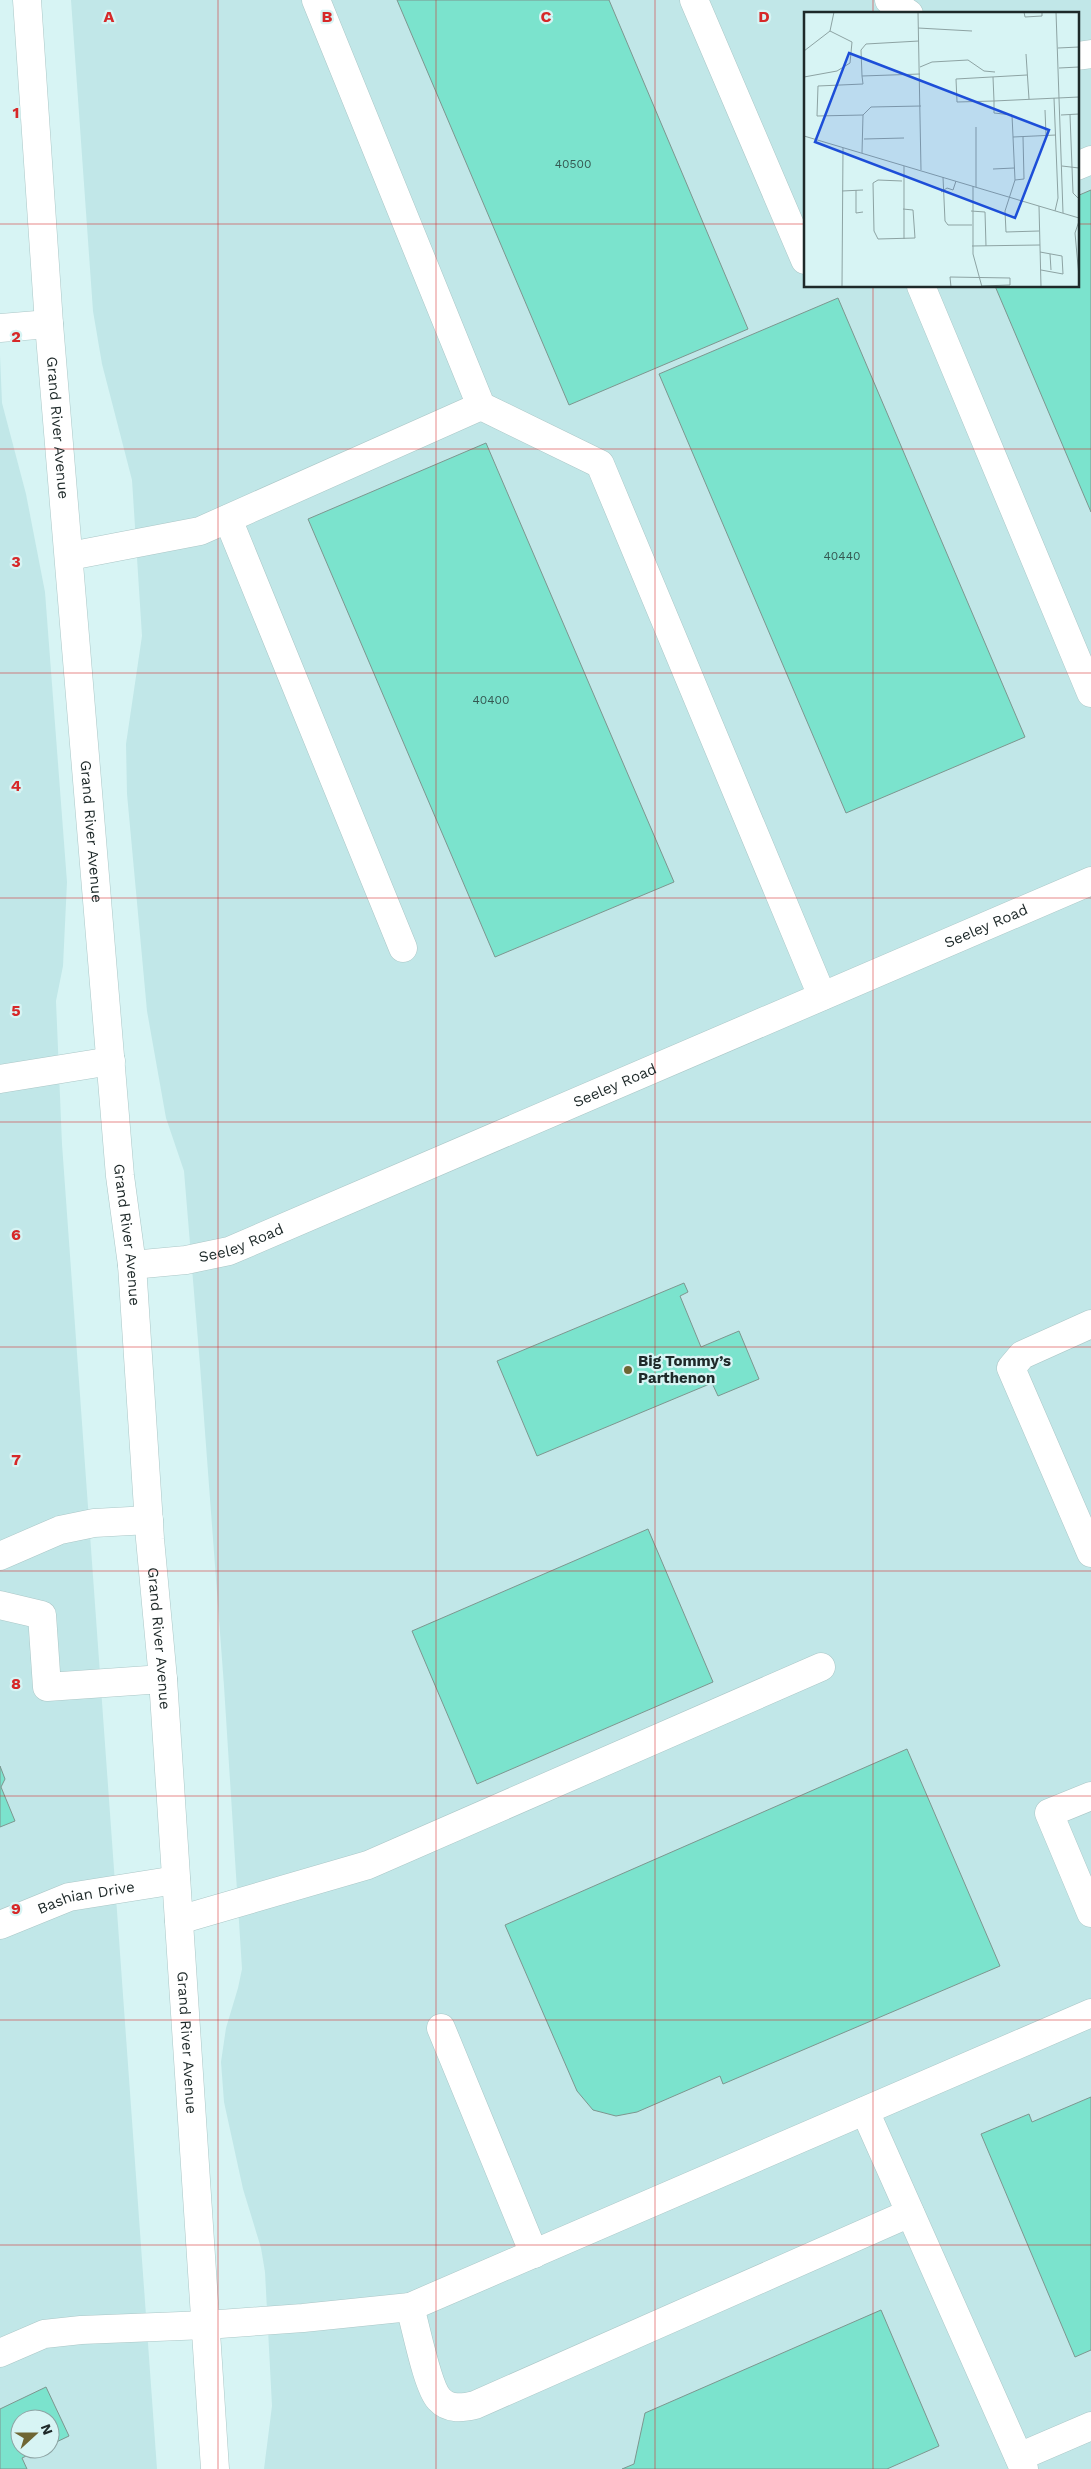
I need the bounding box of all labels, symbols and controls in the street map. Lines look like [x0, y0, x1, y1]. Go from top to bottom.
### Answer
text: A [104, 7, 115, 26]
text: B [322, 7, 333, 26]
text: C [541, 7, 552, 26]
text: D [758, 7, 770, 26]
inset map [804, 12, 1078, 288]
text: 1 [13, 103, 19, 122]
house number: 40500 [555, 157, 591, 171]
text: 2 [11, 327, 21, 346]
street label: Grand River Avenue [43, 356, 73, 500]
house number: 40440 [824, 549, 860, 563]
text: 3 [11, 552, 21, 571]
house number: 40400 [472, 693, 510, 707]
street label: Grand River Avenue [76, 760, 106, 903]
text: 4 [11, 776, 21, 795]
street label: Seeley Road [942, 900, 1030, 952]
text: 5 [11, 1001, 21, 1020]
street label: Seeley Road [570, 1060, 659, 1111]
street label: Grand River Avenue [110, 1163, 144, 1306]
street label: Seeley Road [197, 1220, 286, 1266]
text: 6 [11, 1225, 21, 1244]
place label: Big Tommy’s Parthenon [638, 1352, 731, 1387]
marker: Big Tommy’s Parthenon [622, 1364, 634, 1376]
text: 7 [11, 1450, 21, 1469]
street label: Grand River Avenue [144, 1567, 174, 1710]
text: 8 [11, 1674, 21, 1693]
street label: Bashian Drive [35, 1878, 136, 1918]
text: 9 [11, 1899, 21, 1918]
street label: Grand River Avenue [173, 1971, 201, 2114]
north arrow [10, 2409, 60, 2459]
text: N [38, 2422, 56, 2437]

